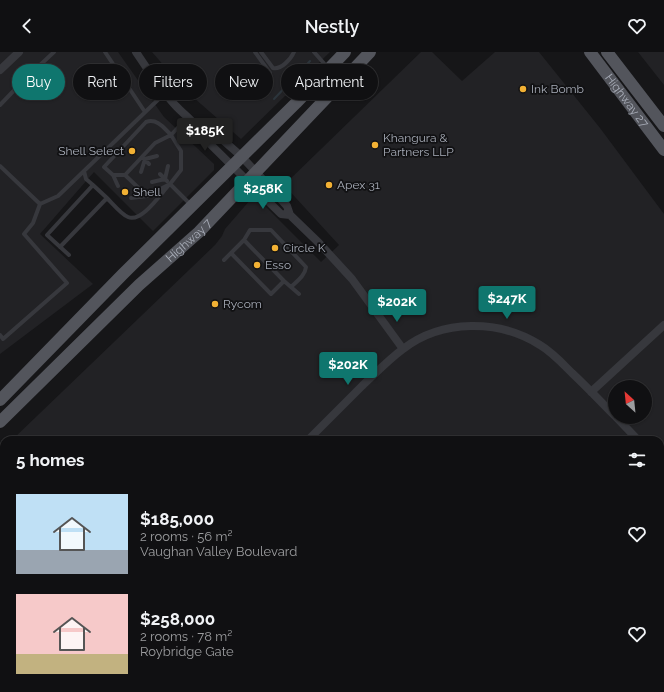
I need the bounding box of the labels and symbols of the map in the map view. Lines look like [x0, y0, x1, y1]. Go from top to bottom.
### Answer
street label: Highway 27 [602, 71, 652, 131]
place label: Ink Bomb [531, 82, 584, 96]
marker: Ink Bomb [518, 84, 528, 94]
pin: $185K [177, 118, 233, 152]
place label: Khangura & Partners LLP [383, 131, 454, 159]
marker: Khangura & Partners LLP [370, 140, 380, 150]
place label: Shell Select [58, 144, 124, 158]
marker: Shell Select [127, 146, 137, 156]
pin: $258K [235, 176, 291, 210]
place label: Apex 31 [337, 178, 380, 192]
marker: Apex 31 [324, 180, 334, 190]
place label: Shell [133, 185, 162, 199]
marker: Shell [120, 187, 130, 197]
street label: Highway 7 [163, 216, 215, 265]
place label: Circle K [283, 241, 326, 255]
marker: Circle K [270, 243, 280, 253]
place label: Esso [265, 258, 291, 272]
marker: Esso [252, 260, 262, 270]
pin: $247K [479, 286, 535, 320]
pin: $202K [369, 289, 425, 323]
place label: Rycom [223, 297, 262, 311]
marker: Rycom [210, 299, 220, 309]
pin: $202K [320, 352, 376, 386]
north arrow [608, 380, 652, 424]

